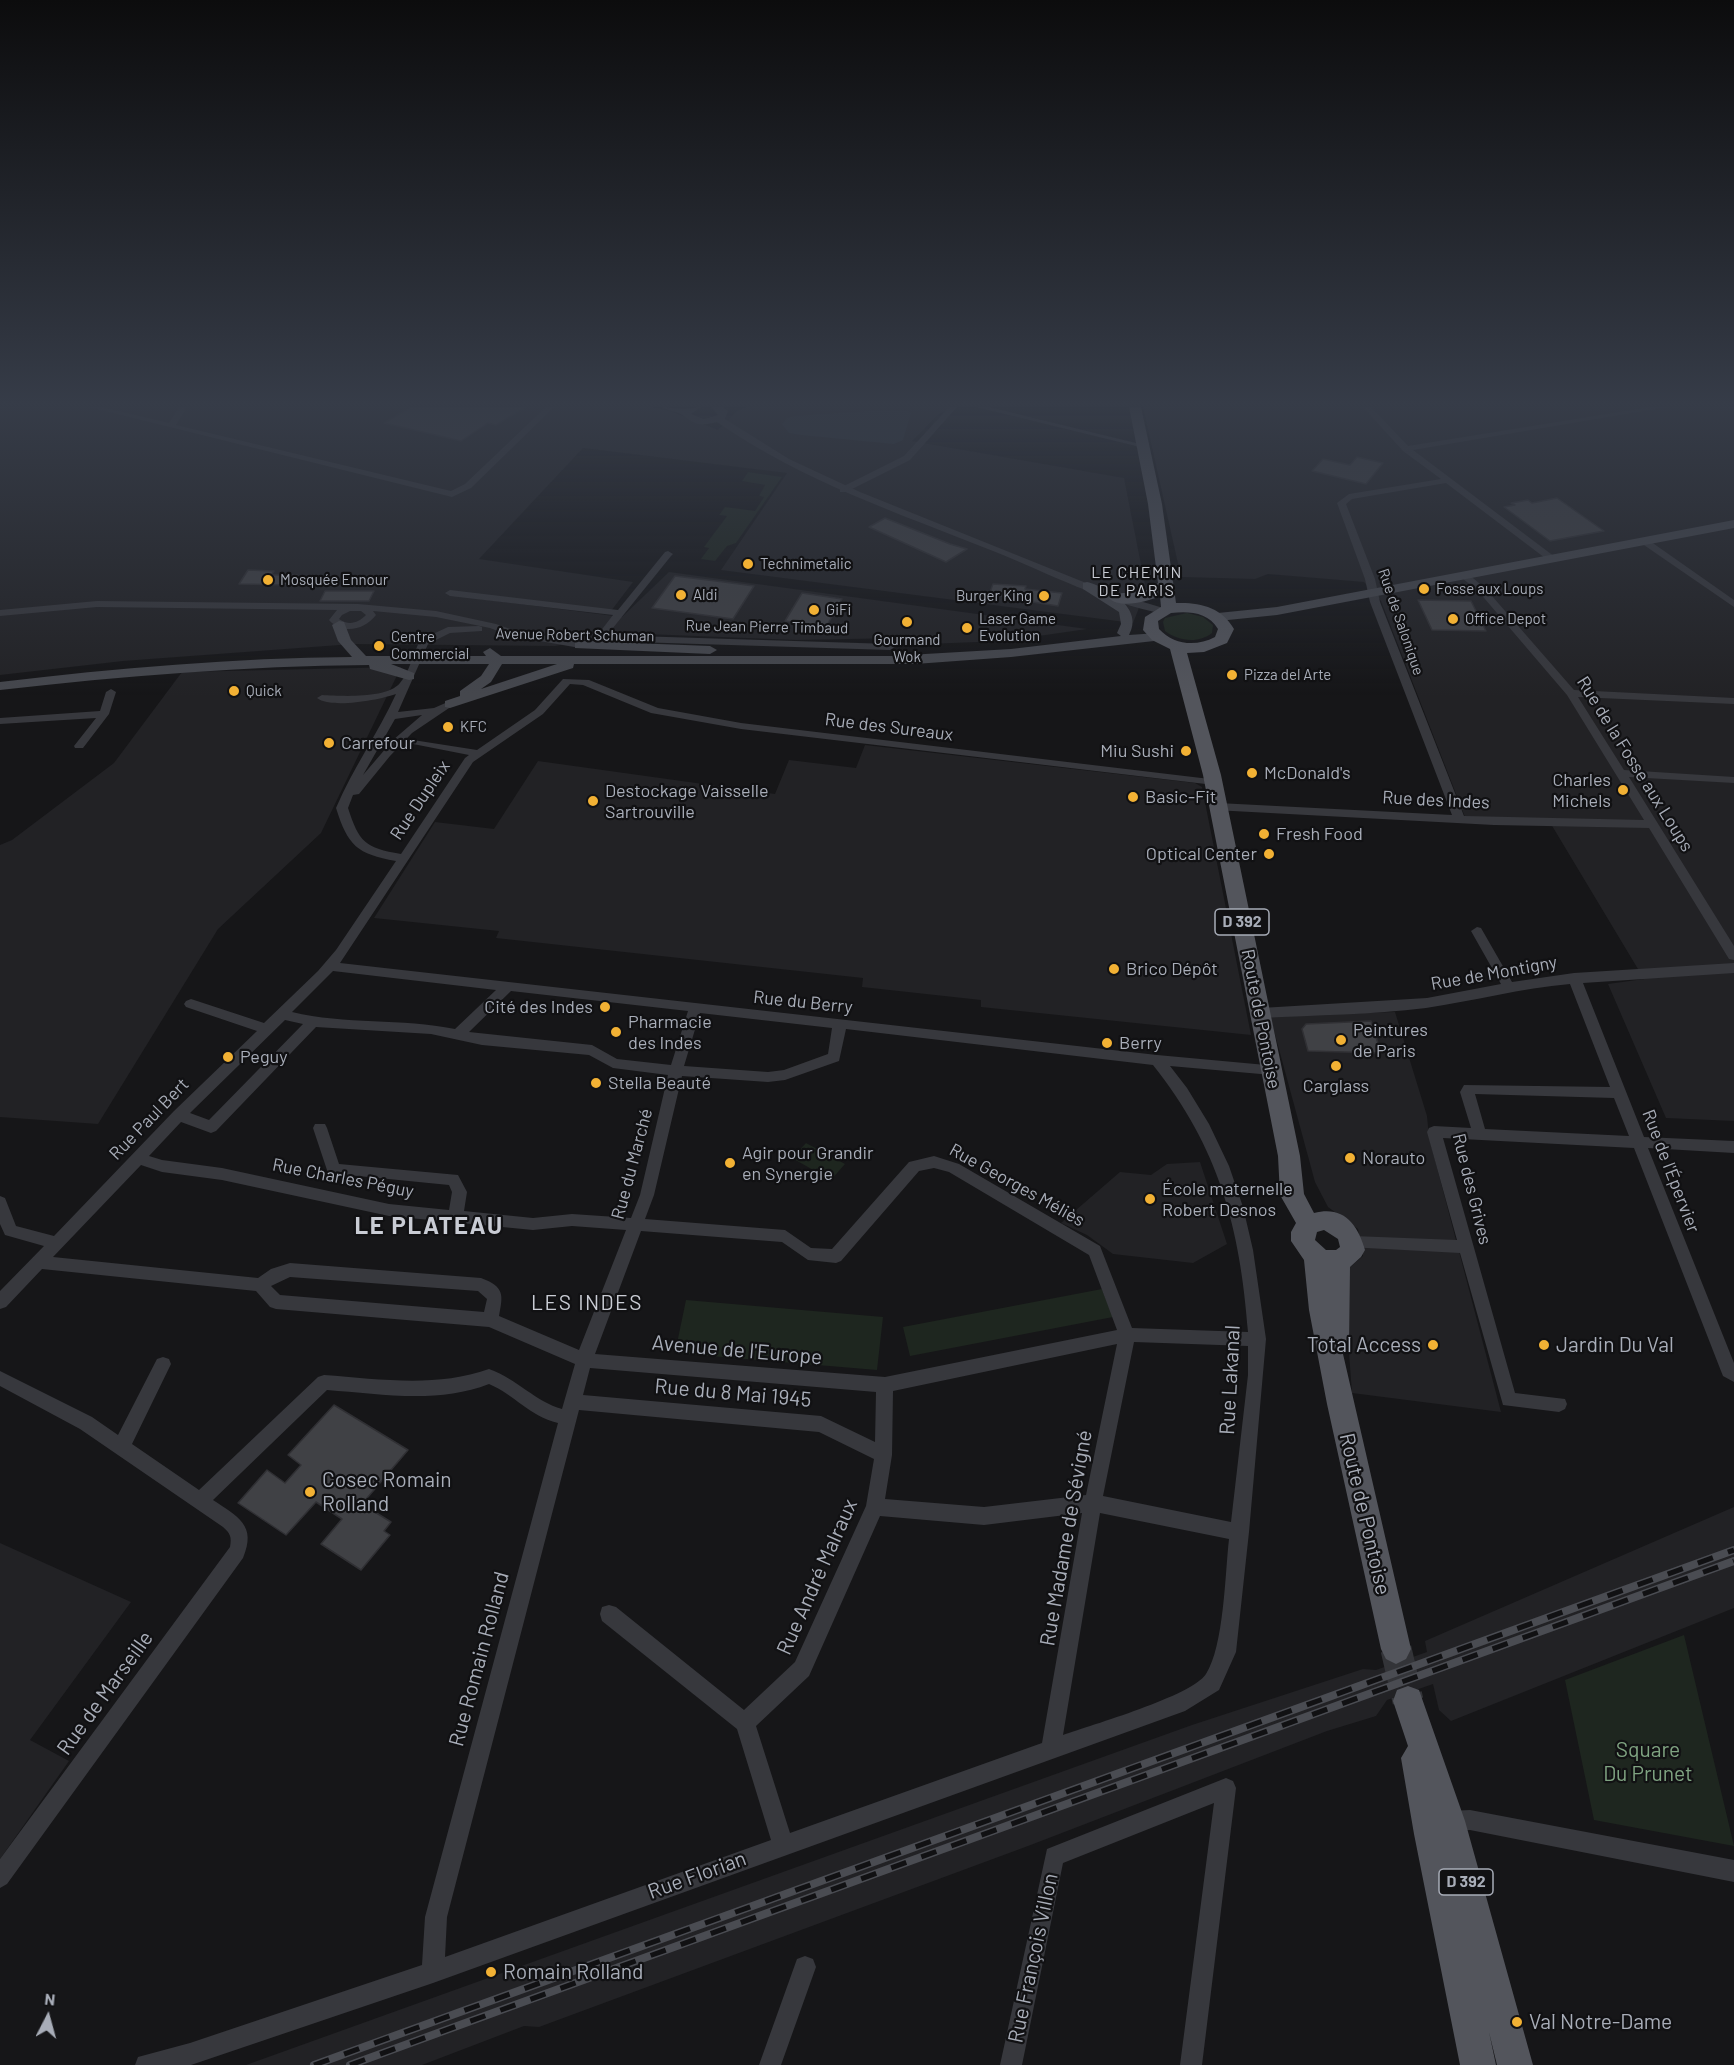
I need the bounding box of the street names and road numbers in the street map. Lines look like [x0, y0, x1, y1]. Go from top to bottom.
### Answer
street label: Rue de Salonique [1374, 566, 1428, 678]
street label: Rue Jean Pierre Timbaud [686, 617, 848, 637]
street label: Avenue Robert Schuman [495, 625, 655, 645]
street label: Rue de la Fosse aux Loups [1572, 672, 1698, 856]
street label: Rue des Sureaux [824, 708, 954, 746]
street label: Rue Dupleix [386, 756, 454, 844]
street label: Rue des Indes [1382, 786, 1490, 814]
road number: D 392 [1215, 909, 1269, 935]
street label: Route de Pontoise [1237, 947, 1285, 1091]
street label: Rue de Montigny [1429, 951, 1559, 995]
street label: Rue du Berry [752, 986, 854, 1018]
street label: Rue Paul Bert [105, 1074, 193, 1164]
street label: Rue du Marché [607, 1106, 657, 1222]
street label: Rue de l'Épervier [1638, 1106, 1704, 1236]
street label: Rue des Grives [1448, 1131, 1496, 1247]
street label: Rue Georges Méliès [946, 1139, 1088, 1231]
street label: Rue Charles Péguy [270, 1154, 416, 1202]
street label: Rue Lakanal [1215, 1324, 1245, 1436]
street label: Avenue de l'Europe [651, 1330, 823, 1370]
street label: Rue du 8 Mai 1945 [653, 1374, 813, 1412]
street label: Rue Madame de Sévigné [1035, 1428, 1097, 1648]
street label: Route de Pontoise [1334, 1431, 1396, 1597]
street label: Rue André Malraux [771, 1495, 863, 1659]
street label: Rue Romain Rolland [444, 1569, 514, 1749]
street label: Rue de Marseille [52, 1626, 158, 1760]
street label: Rue Florian [644, 1846, 750, 1904]
road number: D 392 [1439, 1869, 1493, 1895]
street label: Rue François Villon [1003, 1871, 1063, 2045]

